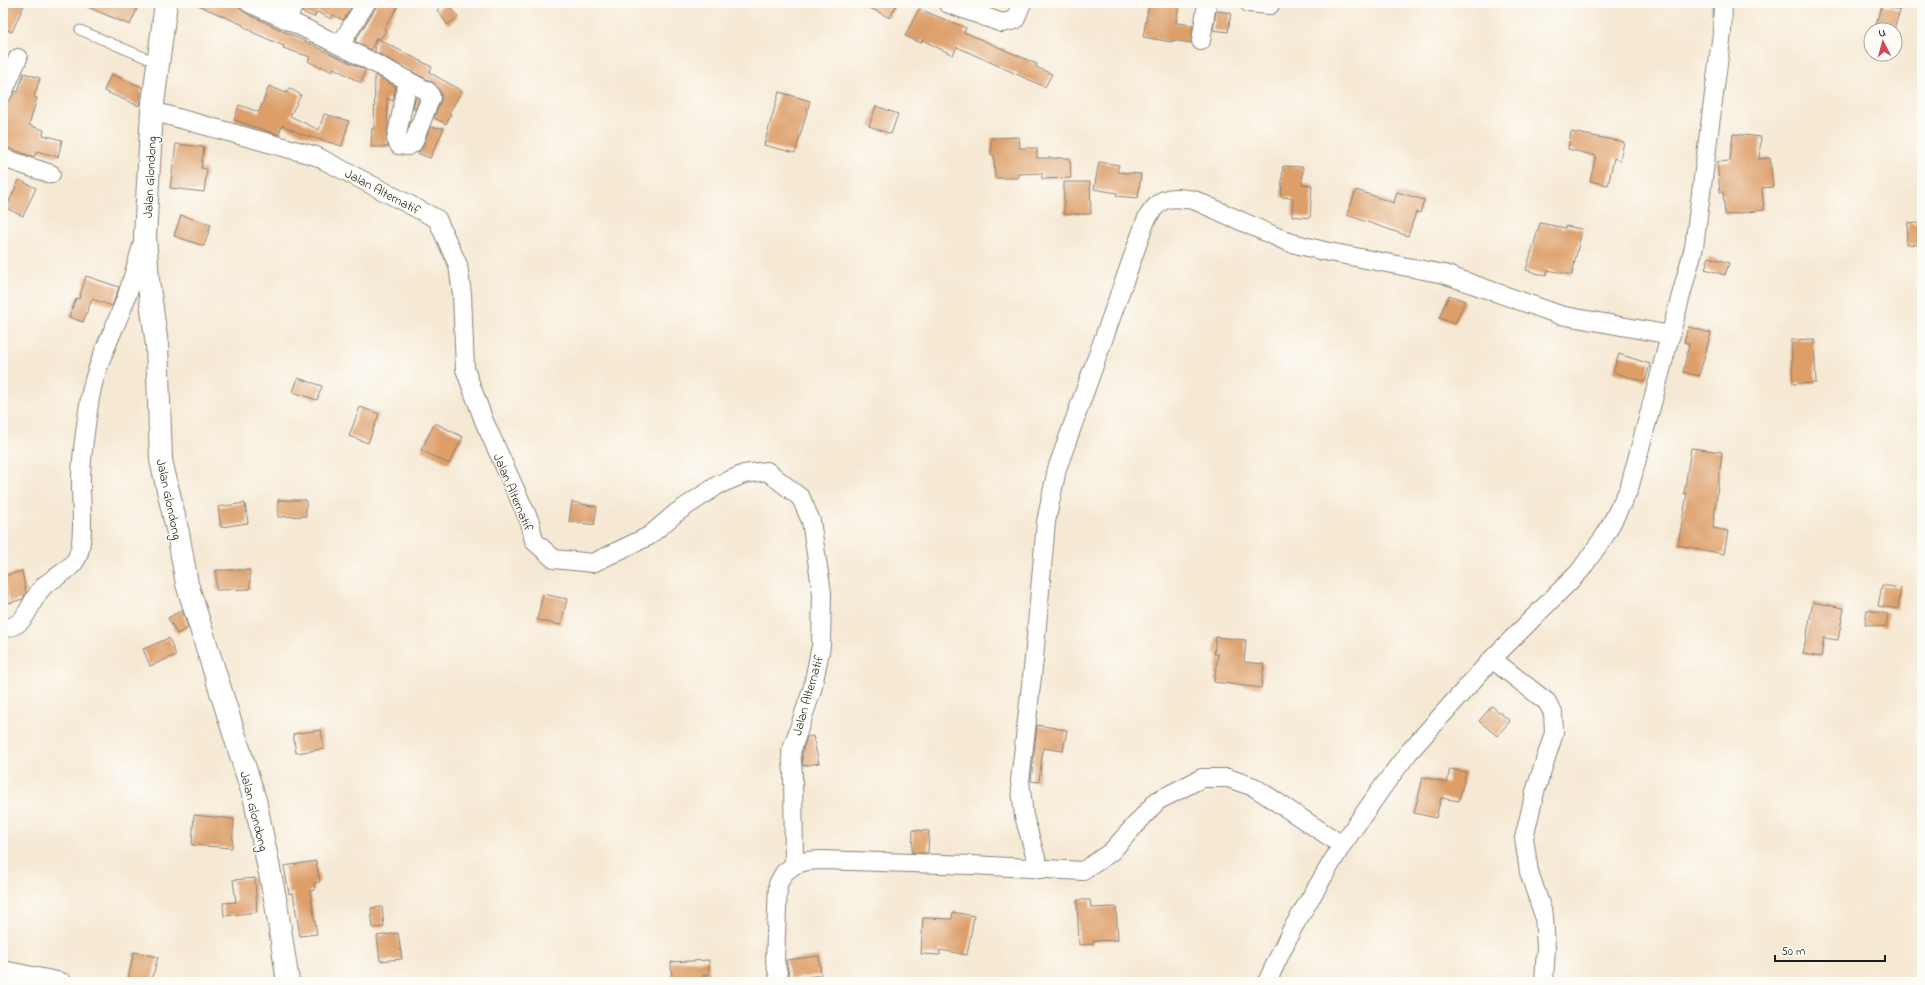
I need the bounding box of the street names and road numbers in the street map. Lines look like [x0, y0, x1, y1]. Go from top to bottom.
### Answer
street label: Jalan Glondong [139, 135, 163, 219]
street label: Jalan Alternatif [341, 164, 424, 221]
street label: Jalan Alternatif [488, 451, 538, 535]
street label: Jalan Glondong [150, 457, 186, 542]
street label: Jalan Alternatif [788, 652, 829, 738]
street label: Jalan Glondong [233, 769, 273, 854]

